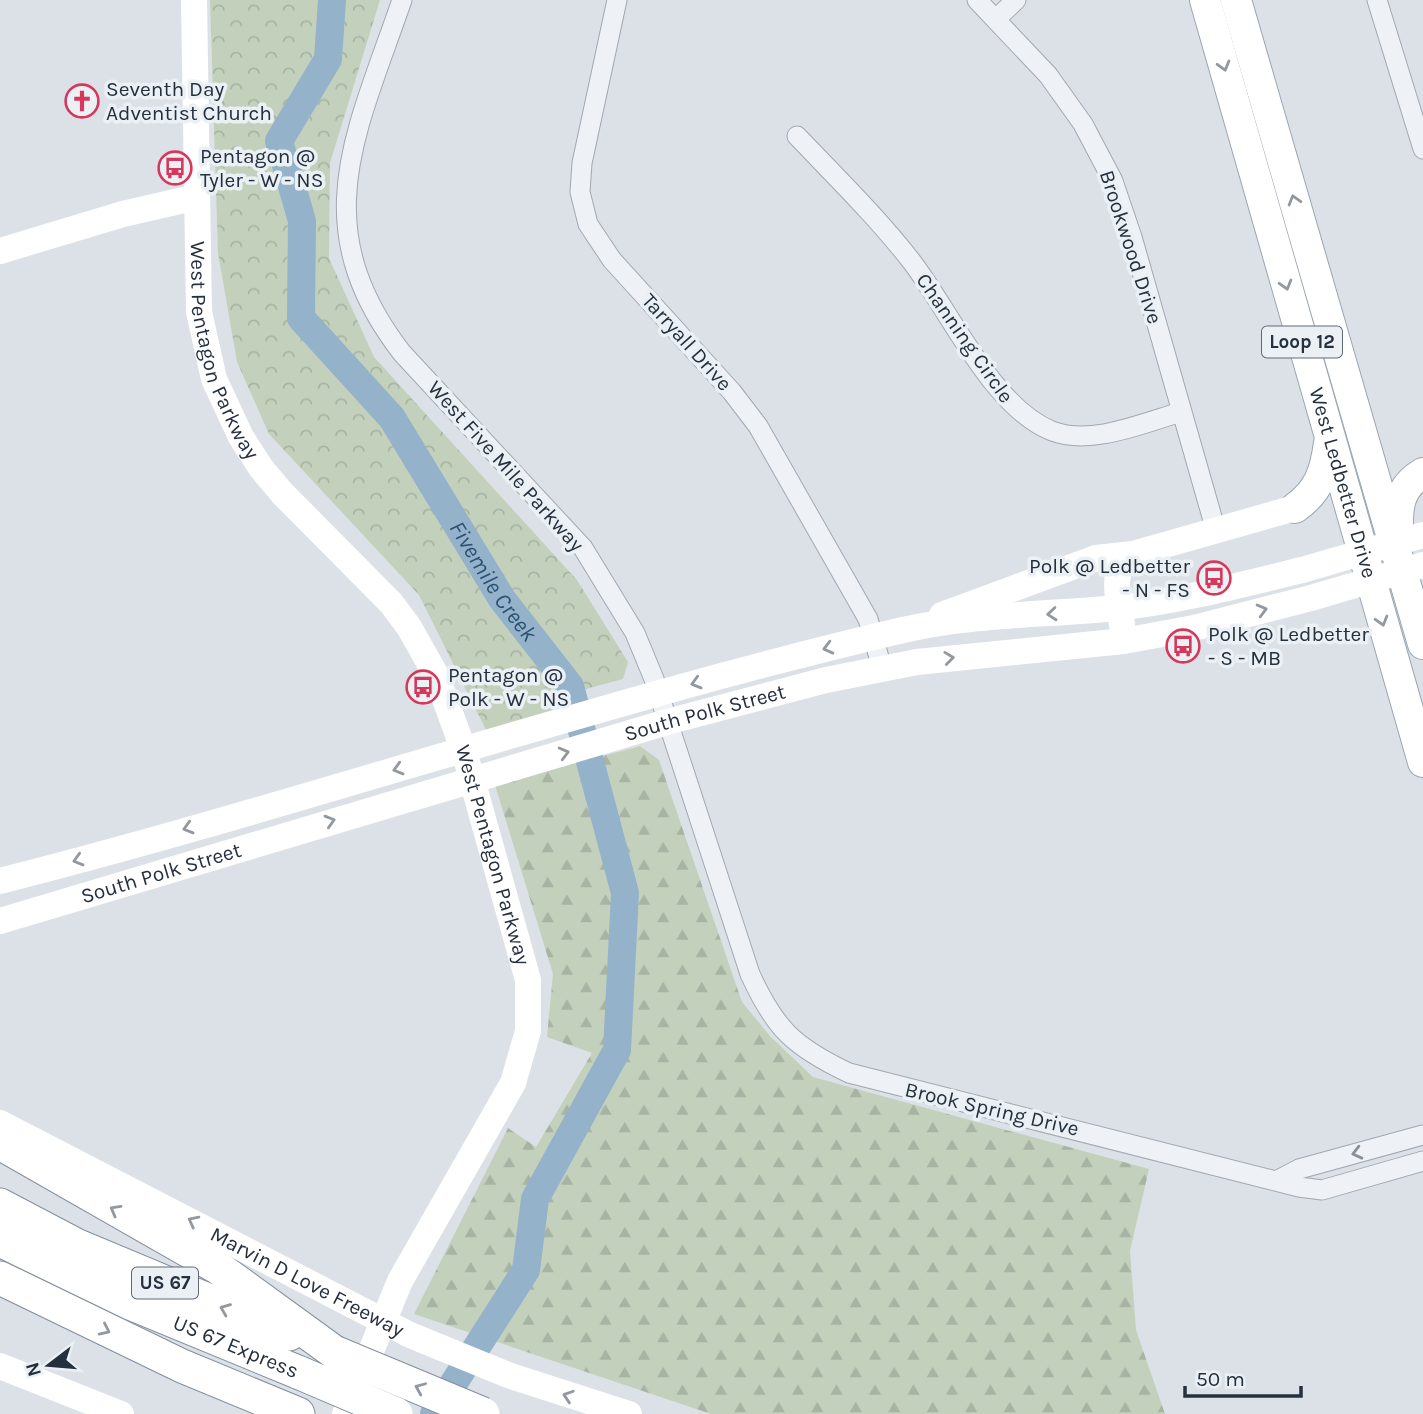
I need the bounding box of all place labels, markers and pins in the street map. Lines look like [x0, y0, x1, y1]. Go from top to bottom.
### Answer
place label: Seventh Day Adventist Church [106, 77, 272, 125]
church icon: Seventh Day Adventist Church [63, 82, 101, 120]
place label: Pentagon @ Tyler - W - NS [200, 144, 323, 192]
bus stop icon: Pentagon @ Tyler - W - NS [156, 149, 194, 187]
place label: Polk @ Ledbetter - N - FS [1029, 554, 1190, 602]
bus stop icon: Polk @ Ledbetter - N - FS [1195, 559, 1233, 597]
place label: Polk @ Ledbetter - S - MB [1208, 622, 1369, 670]
bus stop icon: Polk @ Ledbetter - S - MB [1164, 627, 1202, 665]
place label: Pentagon @ Polk - W - NS [448, 663, 569, 711]
bus stop icon: Pentagon @ Polk - W - NS [404, 668, 442, 706]

